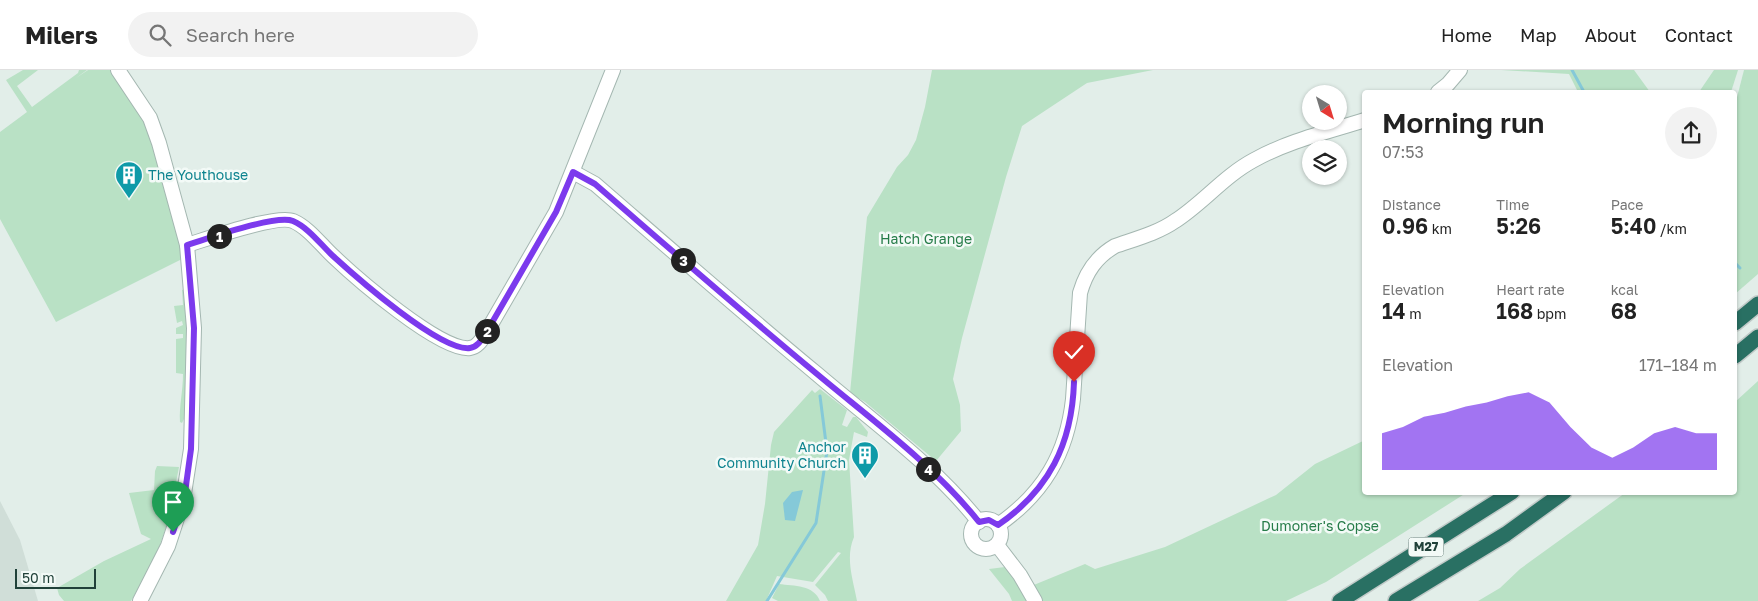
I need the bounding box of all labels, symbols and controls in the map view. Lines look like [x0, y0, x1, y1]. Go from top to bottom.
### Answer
search box [128, 12, 478, 57]
text: Milers [25, 20, 98, 49]
icon: search [146, 21, 174, 49]
text: Search here [186, 23, 295, 46]
text: Home [1441, 24, 1492, 46]
text: Map [1520, 24, 1557, 46]
text: About [1585, 24, 1637, 46]
text: Contact [1665, 24, 1733, 46]
north arrow [1302, 85, 1348, 130]
map controls [1302, 85, 1347, 185]
text: Morning run [1382, 106, 1545, 139]
button: share [1665, 107, 1717, 159]
button: layers [1302, 140, 1347, 185]
text: 07:53 [1382, 142, 1424, 162]
building icon: The Youthouse [114, 160, 144, 199]
place label: The Youthouse [148, 166, 248, 183]
text: Distance [1382, 196, 1441, 213]
text: Time [1496, 196, 1529, 213]
text: Pace [1611, 196, 1643, 213]
text: 0.96 [1382, 213, 1428, 239]
text: 5:26 [1496, 213, 1541, 239]
text: 5:40 [1611, 213, 1656, 239]
text: km [1428, 220, 1452, 237]
text: /km [1656, 220, 1687, 237]
pin: 1 [206, 224, 232, 248]
text: 1 [216, 228, 223, 245]
park label: Hatch Grange [880, 230, 972, 247]
pin: 3 [670, 248, 696, 272]
text: 3 [679, 252, 688, 269]
text: Elevation [1382, 281, 1444, 298]
text: Heart rate [1496, 281, 1565, 298]
text: kcal [1611, 281, 1638, 298]
text: 14 [1382, 298, 1406, 324]
text: 168 [1496, 298, 1533, 324]
text: 68 [1611, 298, 1637, 324]
text: m [1406, 305, 1422, 322]
text: bpm [1533, 305, 1566, 322]
pin: 2 [474, 318, 500, 344]
text: 2 [483, 323, 492, 340]
pin [1053, 331, 1095, 382]
icon: check [1060, 338, 1088, 366]
text: Elevation [1382, 355, 1453, 375]
text: 171–184 m [1639, 355, 1717, 375]
place label: Anchor Community Church [717, 438, 847, 471]
building icon: Anchor Community Church [850, 440, 880, 479]
pin: 4 [916, 456, 940, 482]
text: 4 [924, 461, 933, 478]
pin [152, 481, 194, 532]
icon: arrive [159, 488, 187, 516]
park label: Dumoner's Copse [1261, 517, 1379, 534]
road number: M27 [1408, 538, 1444, 557]
scale bar [15, 566, 96, 589]
text: 50 m [22, 569, 55, 586]

